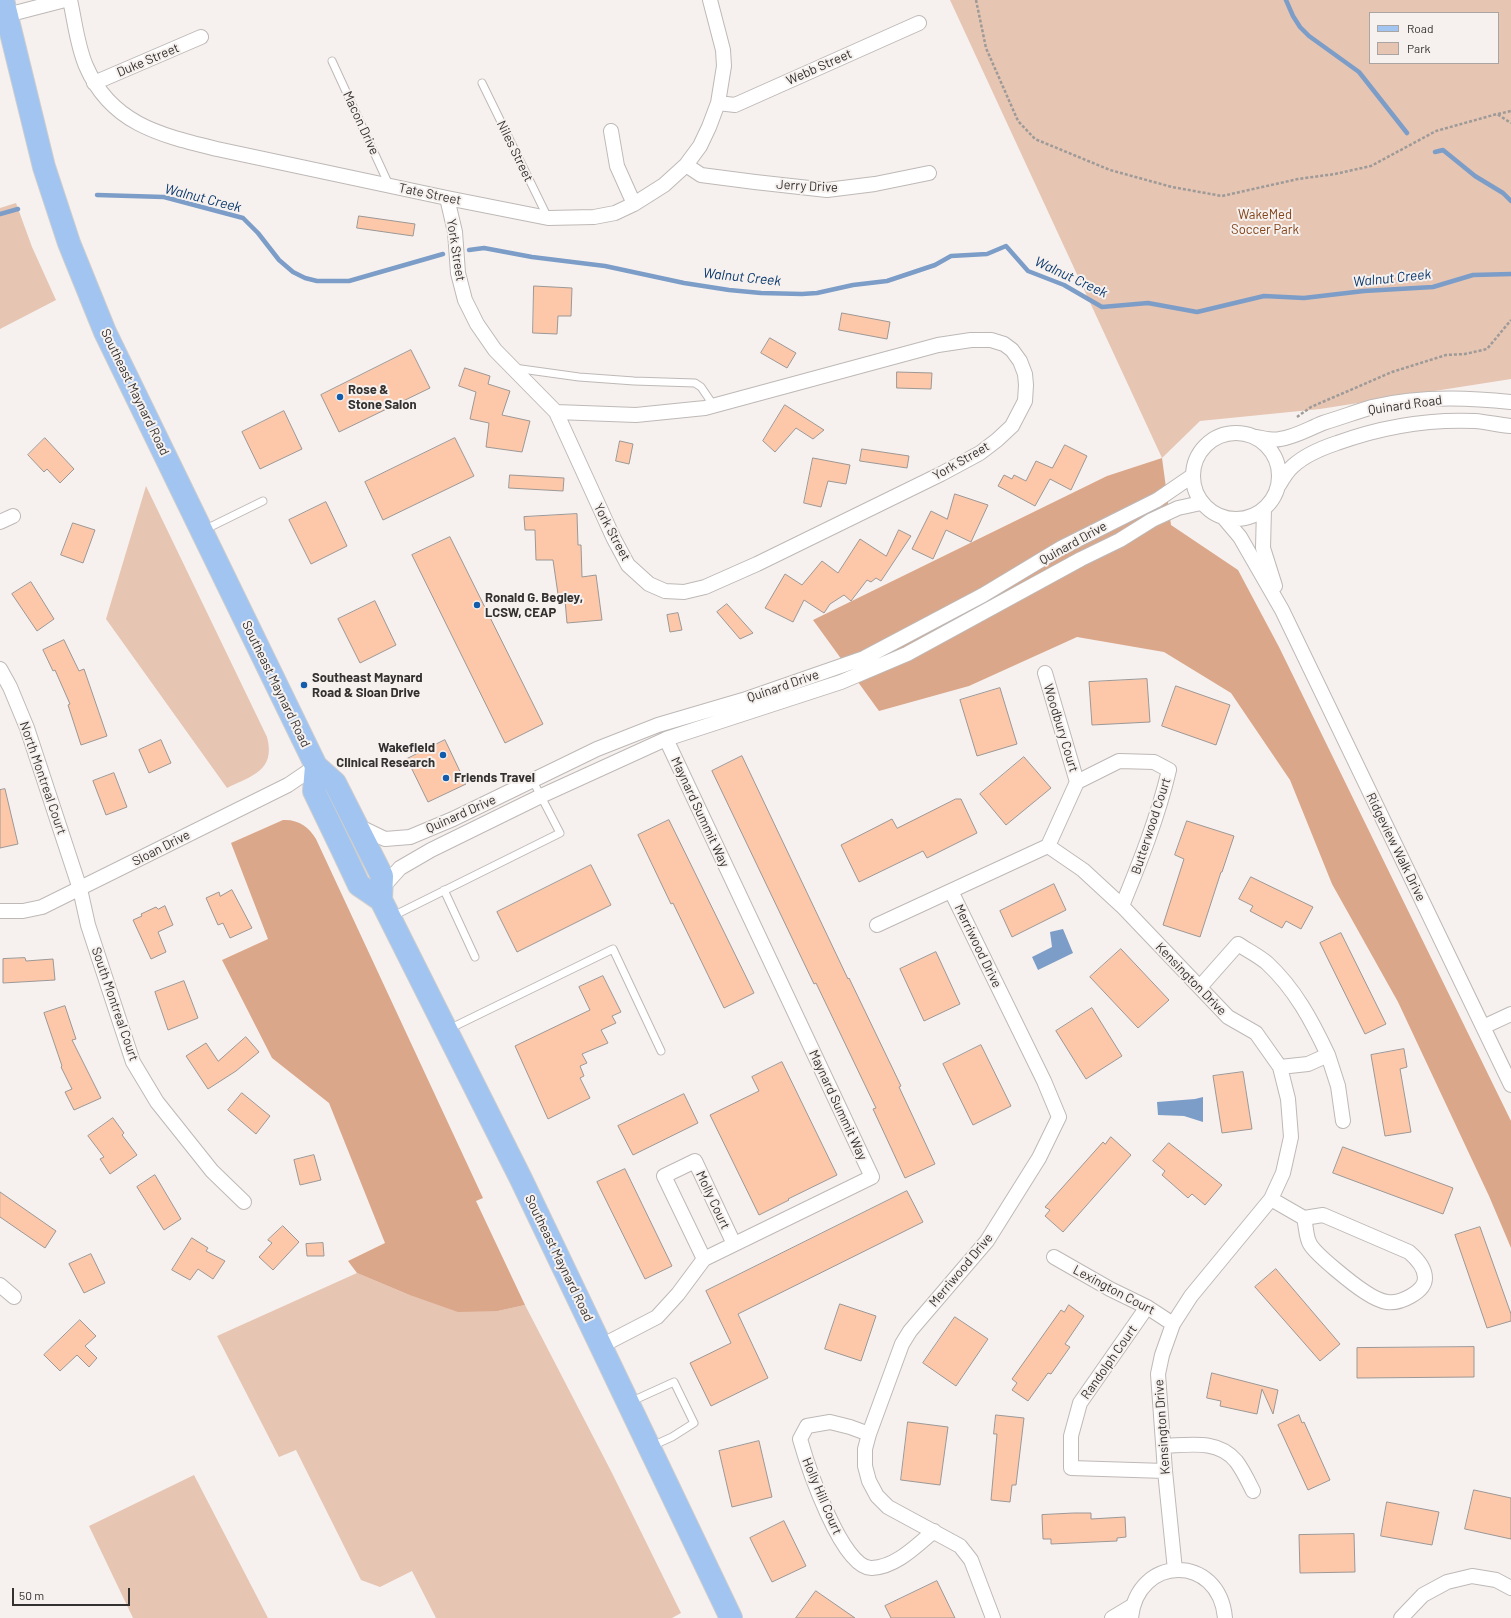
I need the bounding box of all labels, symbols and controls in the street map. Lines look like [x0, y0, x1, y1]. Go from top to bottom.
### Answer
legend [1369, 12, 1499, 64]
text: Road [1407, 21, 1434, 35]
street label: Duke Street [115, 40, 181, 80]
text: Park [1407, 41, 1431, 55]
street label: Webb Street [784, 46, 854, 88]
street label: Macon Drive [339, 89, 383, 157]
street label: Niles Street [493, 118, 537, 184]
street label: Jerry Drive [776, 177, 838, 195]
water label: Walnut Creek [163, 180, 243, 216]
street label: Tate Street [397, 180, 463, 208]
park label: WakeMed Soccer Park [1231, 207, 1299, 238]
street label: York Street [443, 218, 469, 282]
water label: Walnut Creek [1032, 253, 1110, 301]
water label: Walnut Creek [702, 265, 782, 289]
water label: Walnut Creek [1352, 266, 1432, 290]
street label: Southeast Maynard Road [98, 326, 172, 458]
place label: Rose & Stone Salon [348, 382, 417, 413]
marker: Rose & Stone Salon [335, 392, 345, 402]
street label: Quinard Road [1367, 392, 1443, 418]
street label: York Street [930, 438, 992, 484]
street label: York Street [590, 501, 634, 563]
street label: Quinard Drive [1037, 518, 1109, 568]
place label: Ronald G. Begley, LCSW, CEAP [485, 590, 583, 621]
marker: Ronald G. Begley, LCSW, CEAP [472, 600, 482, 610]
street label: Southeast Maynard Road [239, 618, 313, 750]
street label: Quinard Drive [745, 666, 821, 706]
place label: Southeast Maynard Road & Sloan Drive [312, 670, 423, 701]
marker: Southeast Maynard Road & Sloan Drive [299, 680, 309, 690]
street label: Woodbury Court [1040, 682, 1082, 774]
street label: North Montreal Court [16, 719, 70, 837]
place label: Wakefield Clinical Research [336, 740, 435, 771]
marker: Wakefield Clinical Research [438, 750, 448, 760]
street label: Maynard Summit Way [668, 754, 732, 870]
place label: Friends Travel [454, 770, 535, 786]
marker: Friends Travel [441, 773, 451, 783]
street label: Butterwood Court [1128, 776, 1174, 876]
street label: Ridgeview Walk Drive [1363, 790, 1429, 904]
street label: Quinard Drive [424, 792, 498, 836]
street label: Sloan Drive [129, 827, 193, 869]
street label: Merriwood Drive [951, 902, 1005, 990]
street label: Kensington Drive [1152, 939, 1230, 1019]
street label: South Montreal Court [88, 945, 142, 1063]
street label: Maynard Summit Way [806, 1047, 870, 1163]
street label: Molly Court [693, 1168, 733, 1232]
street label: Southeast Maynard Road [522, 1192, 596, 1324]
street label: Merriwood Drive [926, 1230, 996, 1310]
street label: Lexington Court [1070, 1262, 1158, 1318]
street label: Randolph Court [1078, 1322, 1140, 1402]
street label: Kensington Drive [1151, 1379, 1173, 1475]
street label: Holly Hill Court [799, 1455, 845, 1537]
scale bar [14, 1580, 132, 1606]
text: 50 m [19, 1588, 44, 1602]

